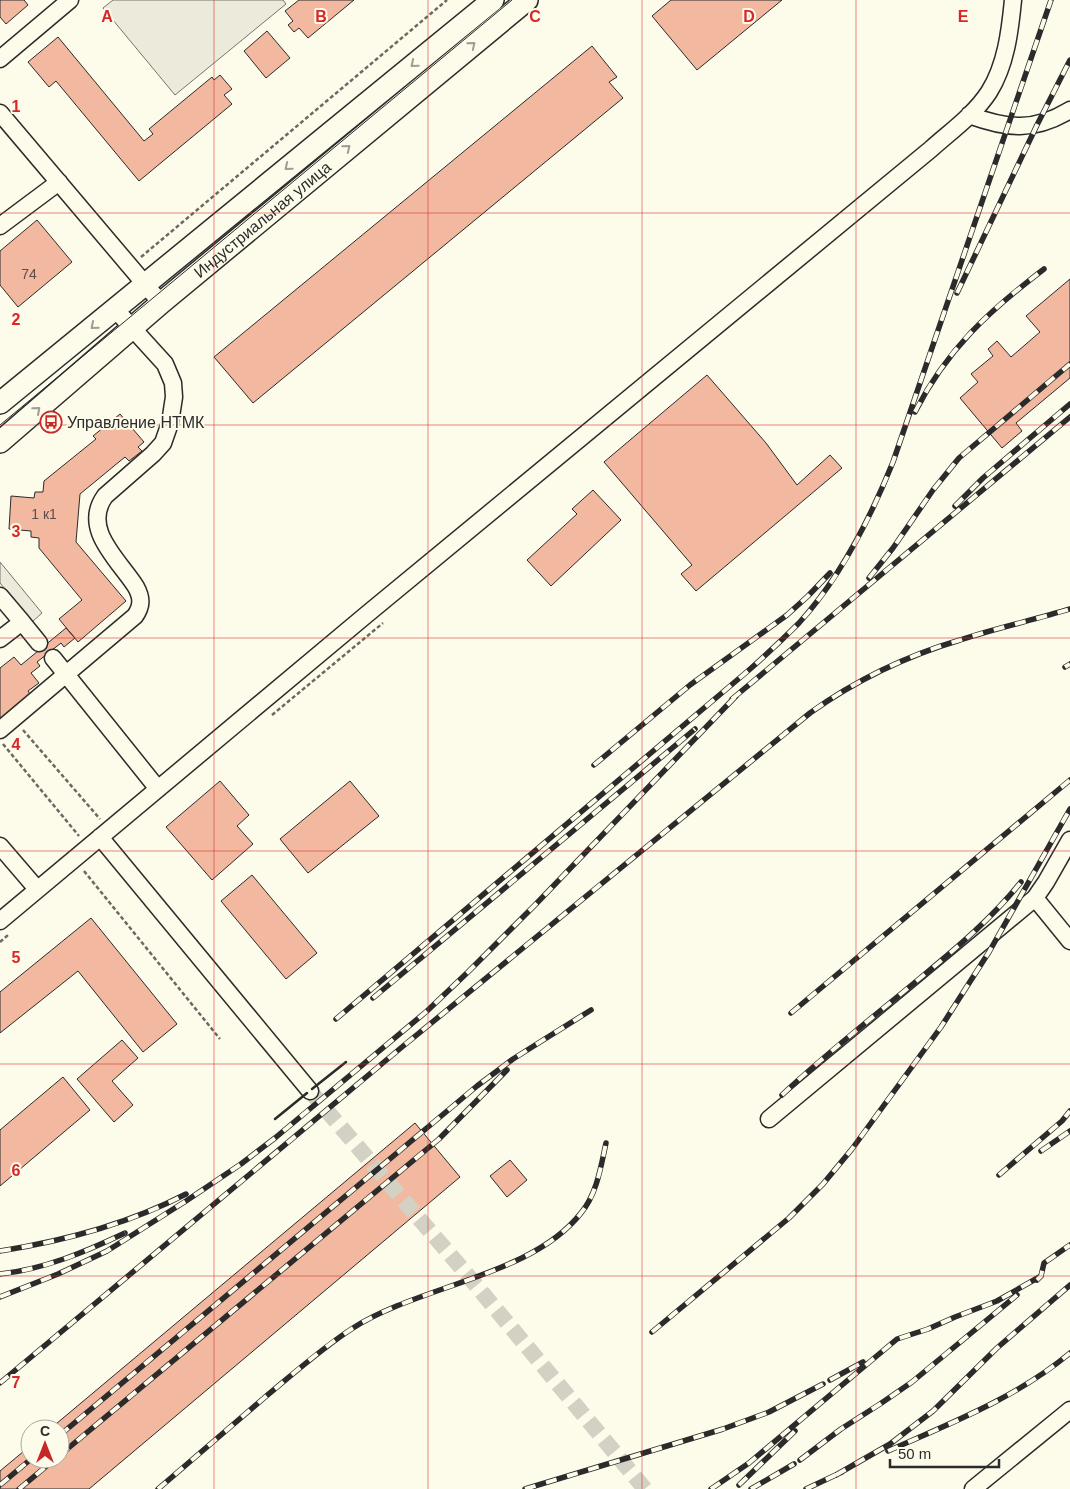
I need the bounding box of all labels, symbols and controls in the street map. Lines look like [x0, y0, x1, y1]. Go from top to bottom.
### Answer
text: A [101, 8, 113, 25]
text: B [315, 8, 327, 25]
text: C [529, 8, 541, 25]
text: D [743, 8, 755, 25]
text: E [958, 8, 969, 25]
one-way arrow [466, 43, 475, 51]
one-way arrow [411, 59, 420, 67]
text: 1 [12, 98, 21, 115]
one-way arrow [341, 145, 350, 154]
street label: Индустриальная улица [191, 158, 334, 281]
one-way arrow [285, 161, 294, 170]
house number: 74 [21, 266, 37, 282]
text: 2 [12, 311, 21, 328]
one-way arrow [91, 320, 100, 328]
one-way arrow [31, 407, 40, 416]
bus stop icon: Управление НТМК [39, 410, 63, 434]
place label: Управление НТМК [67, 414, 205, 431]
house number: 1 к1 [31, 506, 57, 522]
text: 3 [12, 523, 21, 540]
text: 4 [12, 736, 21, 753]
text: 5 [12, 949, 21, 966]
text: 6 [12, 1162, 21, 1179]
text: 7 [12, 1374, 21, 1391]
north arrow [20, 1419, 70, 1469]
text: С [40, 1423, 50, 1439]
scale bar [890, 1436, 999, 1468]
text: 50 m [898, 1445, 931, 1462]

